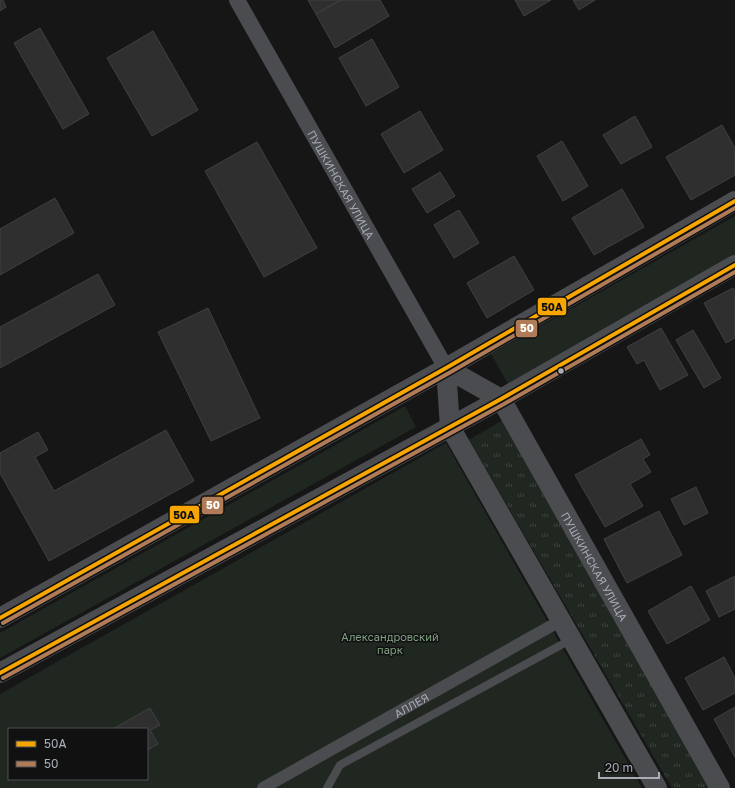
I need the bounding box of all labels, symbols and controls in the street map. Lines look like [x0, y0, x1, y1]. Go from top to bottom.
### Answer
street label: ПУШКИНСКАЯ УЛИЦА [306, 128, 378, 242]
line badge: 50А [537, 297, 567, 316]
text: 50А [541, 300, 563, 313]
line badge: 50 [515, 319, 538, 338]
text: 50 [520, 321, 534, 334]
unlabelled marker [556, 366, 566, 376]
line badge: 50 [201, 496, 224, 515]
text: 50 [206, 498, 220, 511]
line badge: 50А [169, 505, 200, 524]
text: 50А [173, 508, 195, 521]
street label: ПУШКИНСКАЯ УЛИЦА [559, 509, 631, 623]
park label: Александровский парк [341, 630, 439, 656]
street label: АЛЛЕЯ [392, 690, 431, 720]
legend [8, 728, 148, 780]
text: 50А [44, 736, 66, 751]
scale bar [599, 754, 659, 780]
text: 50 [44, 756, 58, 771]
text: 20 m [605, 760, 633, 775]

